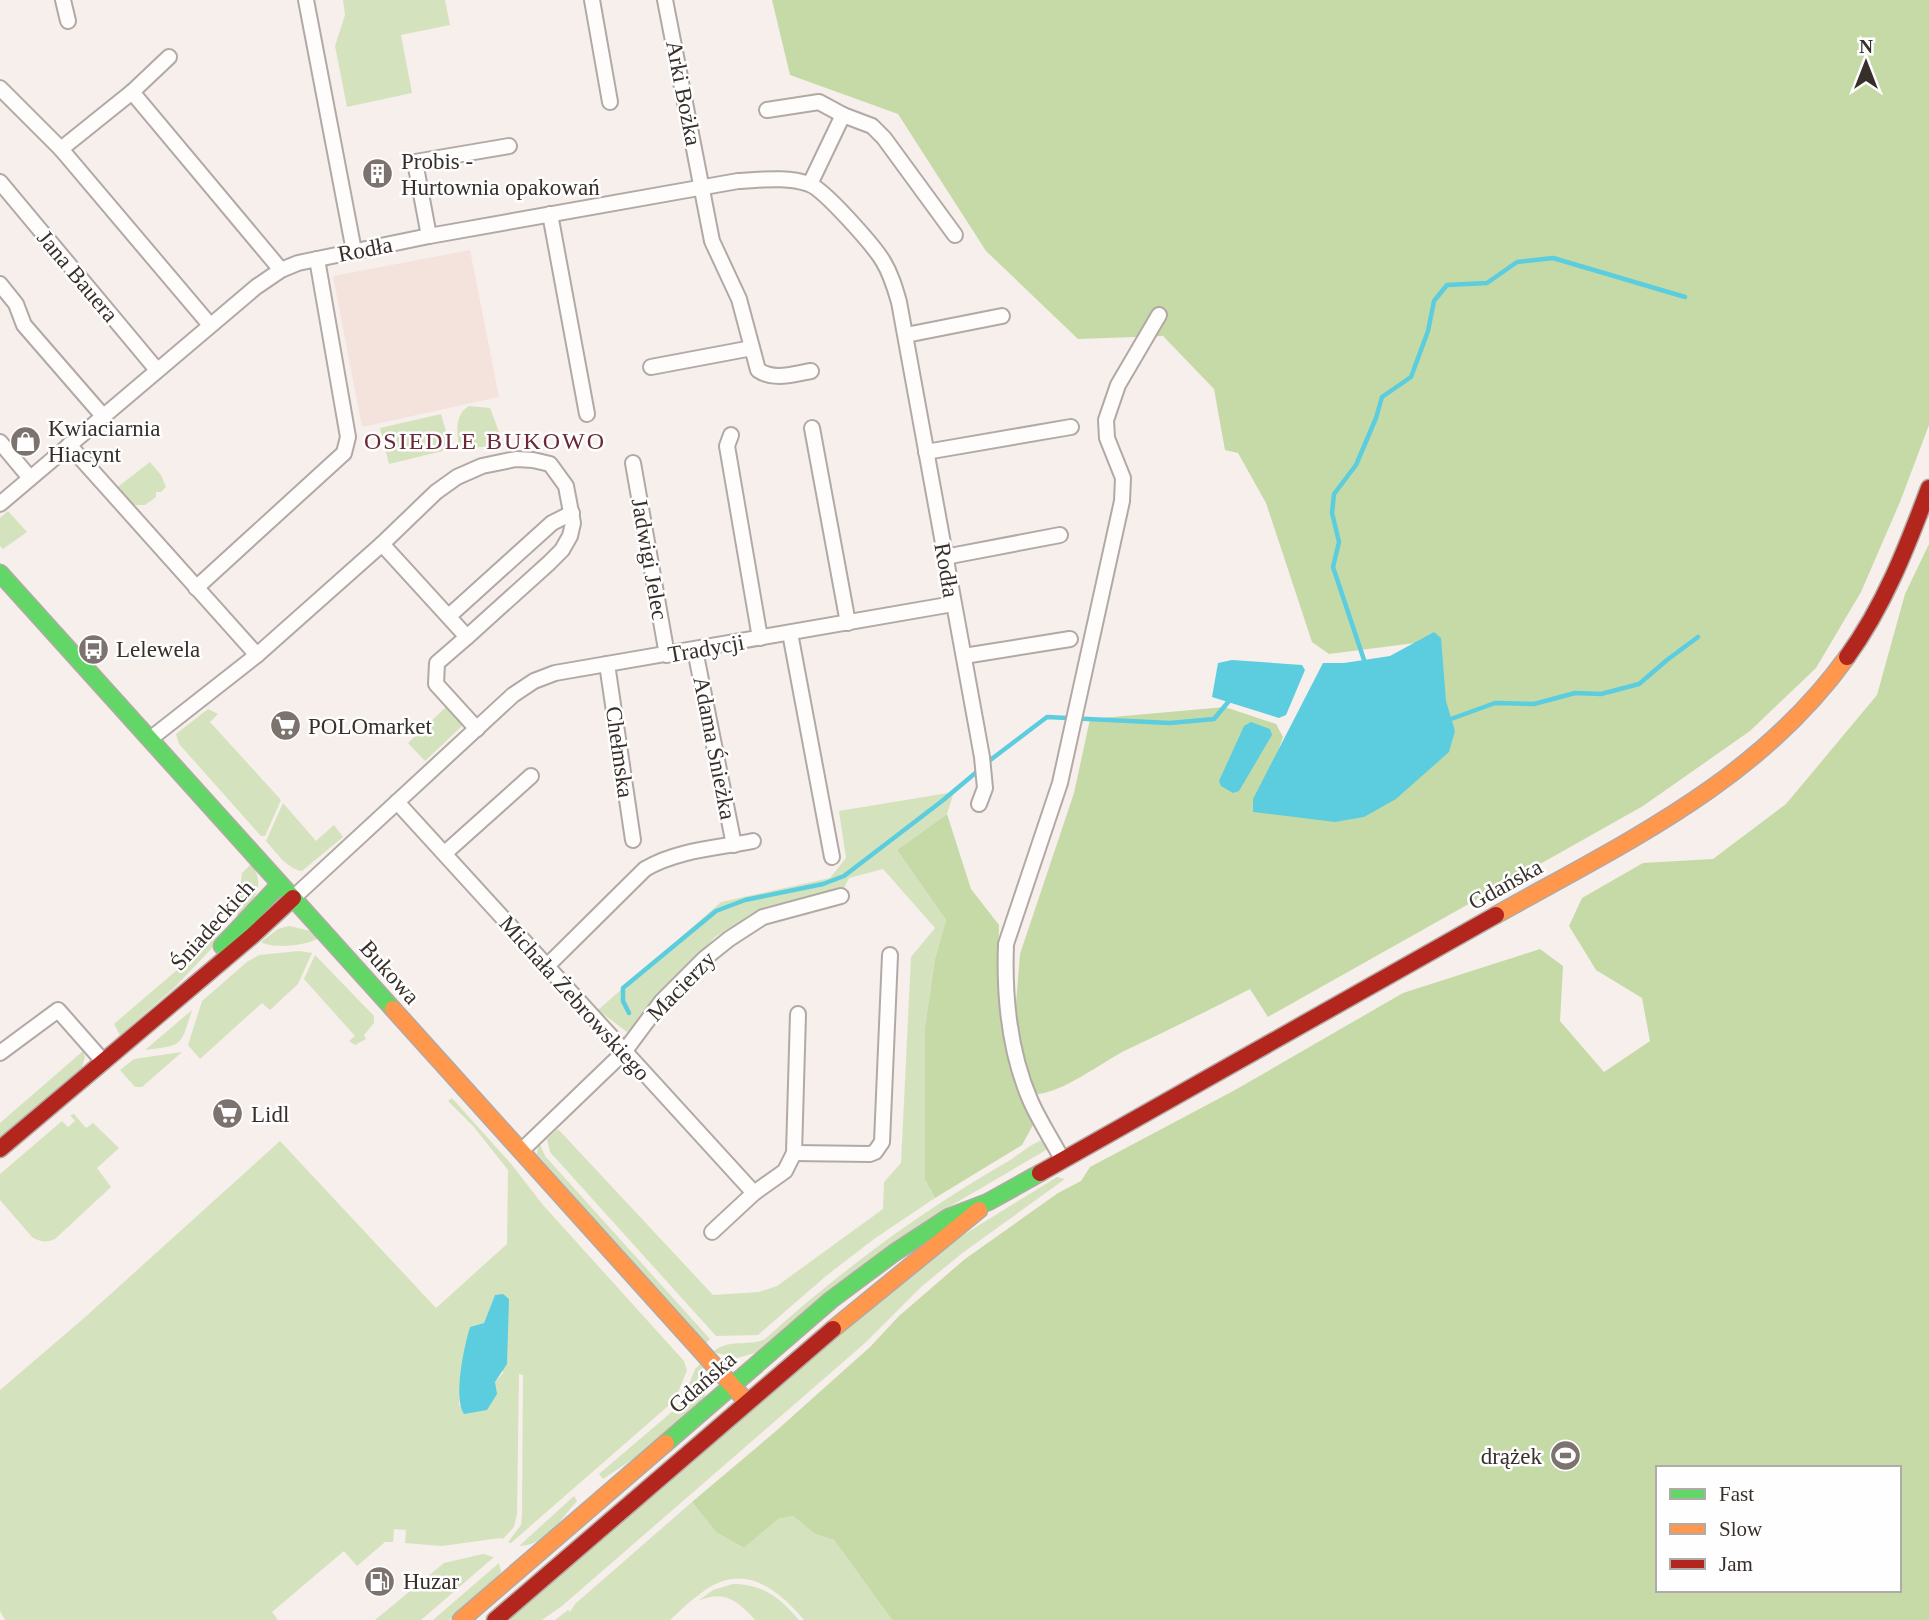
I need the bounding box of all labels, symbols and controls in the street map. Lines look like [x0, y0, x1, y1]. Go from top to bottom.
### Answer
north arrow [1831, 28, 1901, 98]
text: N [1859, 36, 1873, 57]
street label: Arki Bożka [661, 38, 706, 148]
place label: Probis - Hurtownia opakowań [401, 149, 600, 200]
building icon: Probis - Hurtownia opakowań [361, 157, 395, 191]
street label: Jana Bauera [32, 225, 123, 327]
street label: Rodła [336, 232, 394, 267]
place label: Kwiaciarnia Hiacynt [48, 416, 160, 467]
shop icon: Kwiaciarnia Hiacynt [8, 424, 42, 458]
district label: OSIEDLE BUKOWO [364, 428, 606, 454]
street label: Jadwigi Jelec [626, 496, 673, 622]
street label: Rodła [929, 541, 964, 599]
street label: Tradycji [666, 629, 746, 667]
bus stop icon: Lelewela [76, 632, 110, 666]
place label: Lelewela [116, 637, 200, 662]
street label: Adama Śnieżka [688, 674, 742, 822]
street label: Chełmska [601, 705, 638, 799]
supermarket icon: POLOmarket [268, 709, 302, 743]
place label: POLOmarket [308, 714, 433, 739]
street label: Gdańska [1464, 854, 1546, 915]
street label: Śniadeckich [165, 874, 260, 975]
street label: Michała Żebrowskiego [494, 911, 655, 1086]
street label: Bukowa [355, 935, 425, 1009]
street label: Macierzy [642, 946, 721, 1026]
supermarket icon: Lidl [211, 1097, 245, 1131]
place label: Lidl [251, 1102, 289, 1127]
street label: Gdańska [664, 1347, 741, 1418]
sports icon: drążek [1548, 1439, 1582, 1473]
place label: drążek [1481, 1444, 1542, 1469]
legend [1656, 1466, 1901, 1592]
text: Fast [1719, 1482, 1754, 1506]
text: Slow [1719, 1517, 1763, 1541]
text: Jam [1719, 1552, 1753, 1576]
fuel station icon: Huzar [363, 1564, 397, 1598]
place label: Huzar [403, 1569, 460, 1594]

